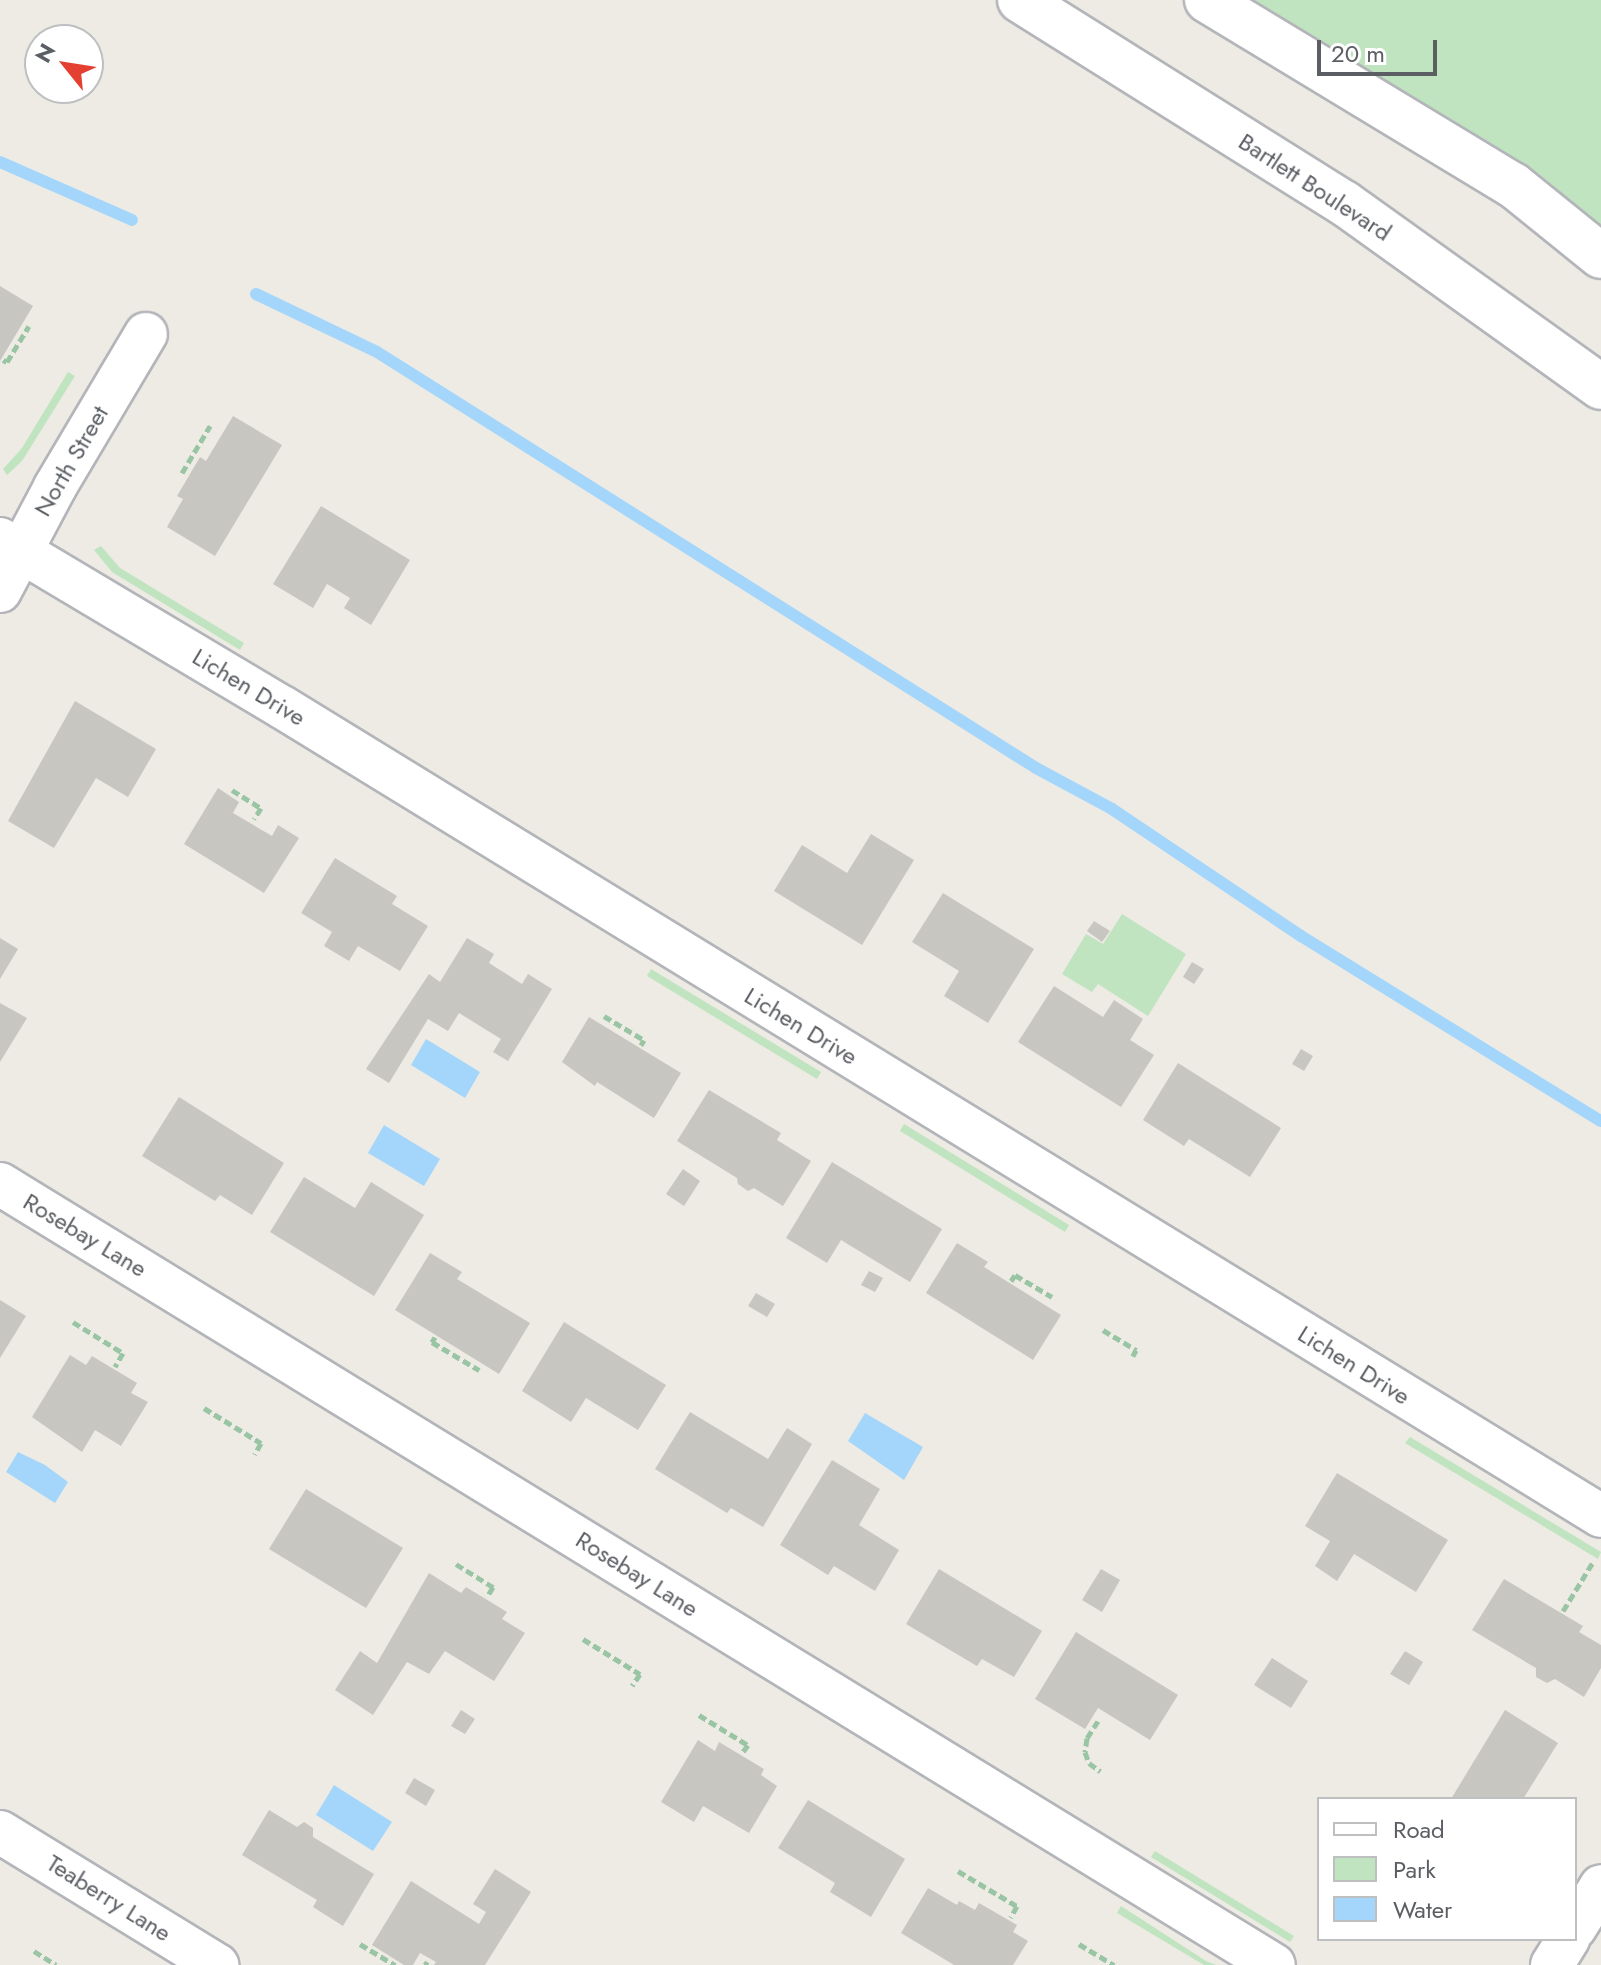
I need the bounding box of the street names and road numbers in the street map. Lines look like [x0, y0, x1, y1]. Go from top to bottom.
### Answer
street label: Bartlett Boulevard [1233, 127, 1397, 247]
street label: North Street [28, 401, 114, 521]
street label: Lichen Drive [187, 642, 311, 732]
street label: Lichen Drive [739, 981, 863, 1071]
street label: Rosebay Lane [18, 1187, 152, 1283]
street label: Lichen Drive [1293, 1319, 1415, 1411]
street label: Rosebay Lane [571, 1525, 703, 1623]
street label: Teaberry Lane [42, 1848, 176, 1948]

